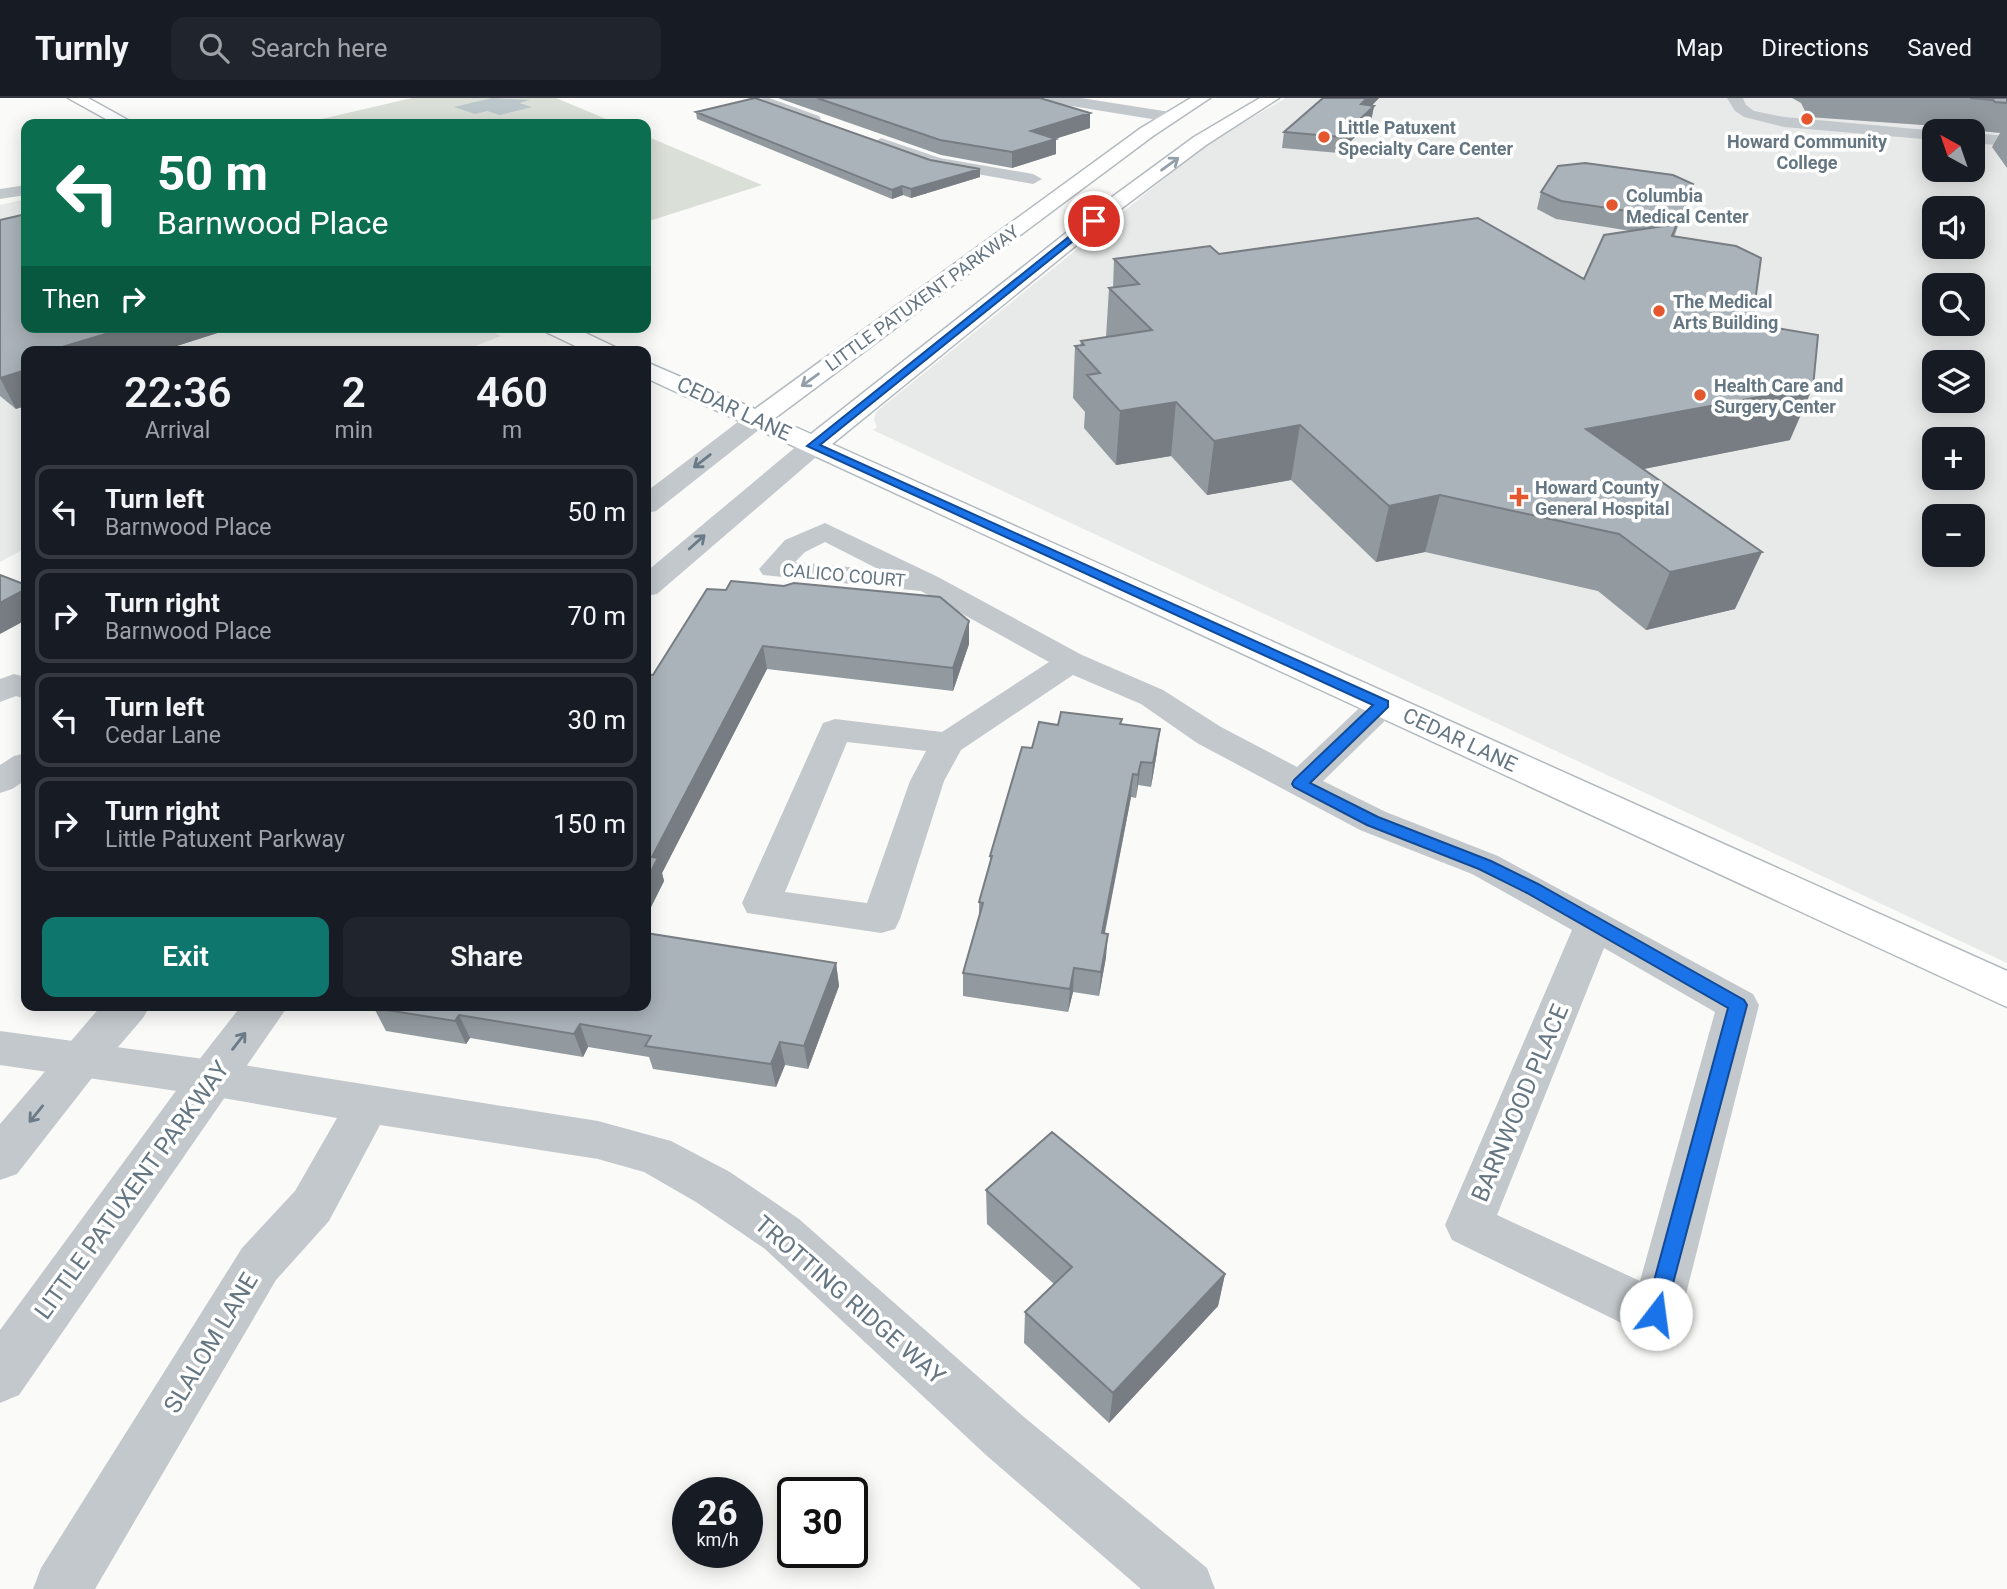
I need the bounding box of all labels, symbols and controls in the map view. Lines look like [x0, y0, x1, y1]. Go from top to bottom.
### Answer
search box [171, 17, 661, 80]
text: Turnly [35, 29, 129, 68]
icon: search [195, 29, 233, 67]
text: Search here [251, 33, 387, 63]
text: Map [1676, 34, 1723, 62]
text: Directions [1761, 34, 1869, 62]
text: Saved [1907, 34, 1972, 62]
marker: Howard Community College [1799, 111, 1815, 127]
place label: Little Patuxent Specialty Care Center [1338, 117, 1514, 159]
north arrow [1922, 119, 1984, 182]
map controls [1922, 119, 1985, 567]
marker: Little Patuxent Specialty Care Center [1316, 129, 1332, 145]
place label: Howard Community College [1727, 131, 1888, 173]
text: 50 m [157, 145, 268, 202]
icon: left [42, 147, 133, 238]
one-way arrow [1160, 156, 1178, 171]
place label: Columbia Medical Center [1626, 185, 1749, 227]
pin [1064, 191, 1124, 251]
button: sound [1922, 196, 1985, 259]
marker: Columbia Medical Center [1604, 197, 1620, 213]
icon: arrive [1075, 202, 1113, 240]
text: Barnwood Place [157, 204, 388, 242]
street label: LITTLE PATUXENT PARKWAY [821, 221, 1023, 375]
button: search [1922, 273, 1985, 336]
icon: right [114, 280, 152, 318]
text: Then [42, 284, 100, 314]
place label: The Medical Arts Building [1673, 291, 1778, 333]
marker: The Medical Arts Building [1651, 303, 1667, 319]
button: layers [1922, 350, 1985, 413]
text: 22:36 [124, 368, 231, 417]
text: 2 [342, 368, 366, 417]
text: 460 [476, 368, 548, 417]
street label: CEDAR LANE [673, 372, 795, 446]
one-way arrow [801, 373, 819, 388]
place label: Health Care and Surgery Center [1714, 375, 1843, 417]
marker: Health Care and Surgery Center [1692, 387, 1708, 403]
text: Arrival [145, 417, 210, 444]
text: min [334, 417, 373, 444]
text: m [502, 417, 522, 444]
button: + [1922, 427, 1985, 490]
one-way arrow [693, 454, 712, 469]
place label: Howard County General Hospital [1535, 477, 1669, 519]
text: Turn left [105, 484, 204, 514]
marker: Howard County General Hospital [1509, 487, 1529, 507]
icon: left [46, 493, 84, 531]
text: 50 m [568, 497, 626, 527]
button: − [1922, 504, 1985, 567]
text: Barnwood Place [105, 514, 271, 541]
one-way arrow [688, 534, 706, 550]
street label: CALICO COURT [782, 559, 907, 591]
text: Turn right [105, 588, 220, 618]
icon: right [46, 597, 84, 635]
text: 70 m [568, 601, 626, 631]
text: Barnwood Place [105, 618, 271, 645]
text: Turn left [105, 692, 204, 722]
icon: left [46, 701, 84, 739]
street label: CEDAR LANE [1399, 703, 1521, 777]
text: 30 m [568, 705, 626, 735]
text: Cedar Lane [105, 722, 221, 749]
text: Turn right [105, 796, 220, 826]
icon: right [46, 805, 84, 843]
text: 150 m [553, 809, 626, 839]
text: Little Patuxent Parkway [105, 826, 345, 853]
button: Exit [42, 917, 329, 997]
button: Share [343, 917, 630, 997]
street label: BARNWOOD PLACE [1466, 1000, 1574, 1206]
one-way arrow [232, 1033, 247, 1051]
street label: LITTLE PATUXENT PARKWAY [29, 1055, 235, 1324]
one-way arrow [28, 1105, 43, 1123]
street label: TROTTING RIDGE WAY [749, 1210, 951, 1391]
street label: SLALOM LANE [158, 1268, 264, 1418]
position arrow [1619, 1277, 1693, 1351]
speed limit sign: 30 [777, 1477, 868, 1568]
text: 26 [697, 1493, 738, 1534]
text: km/h [696, 1529, 739, 1550]

